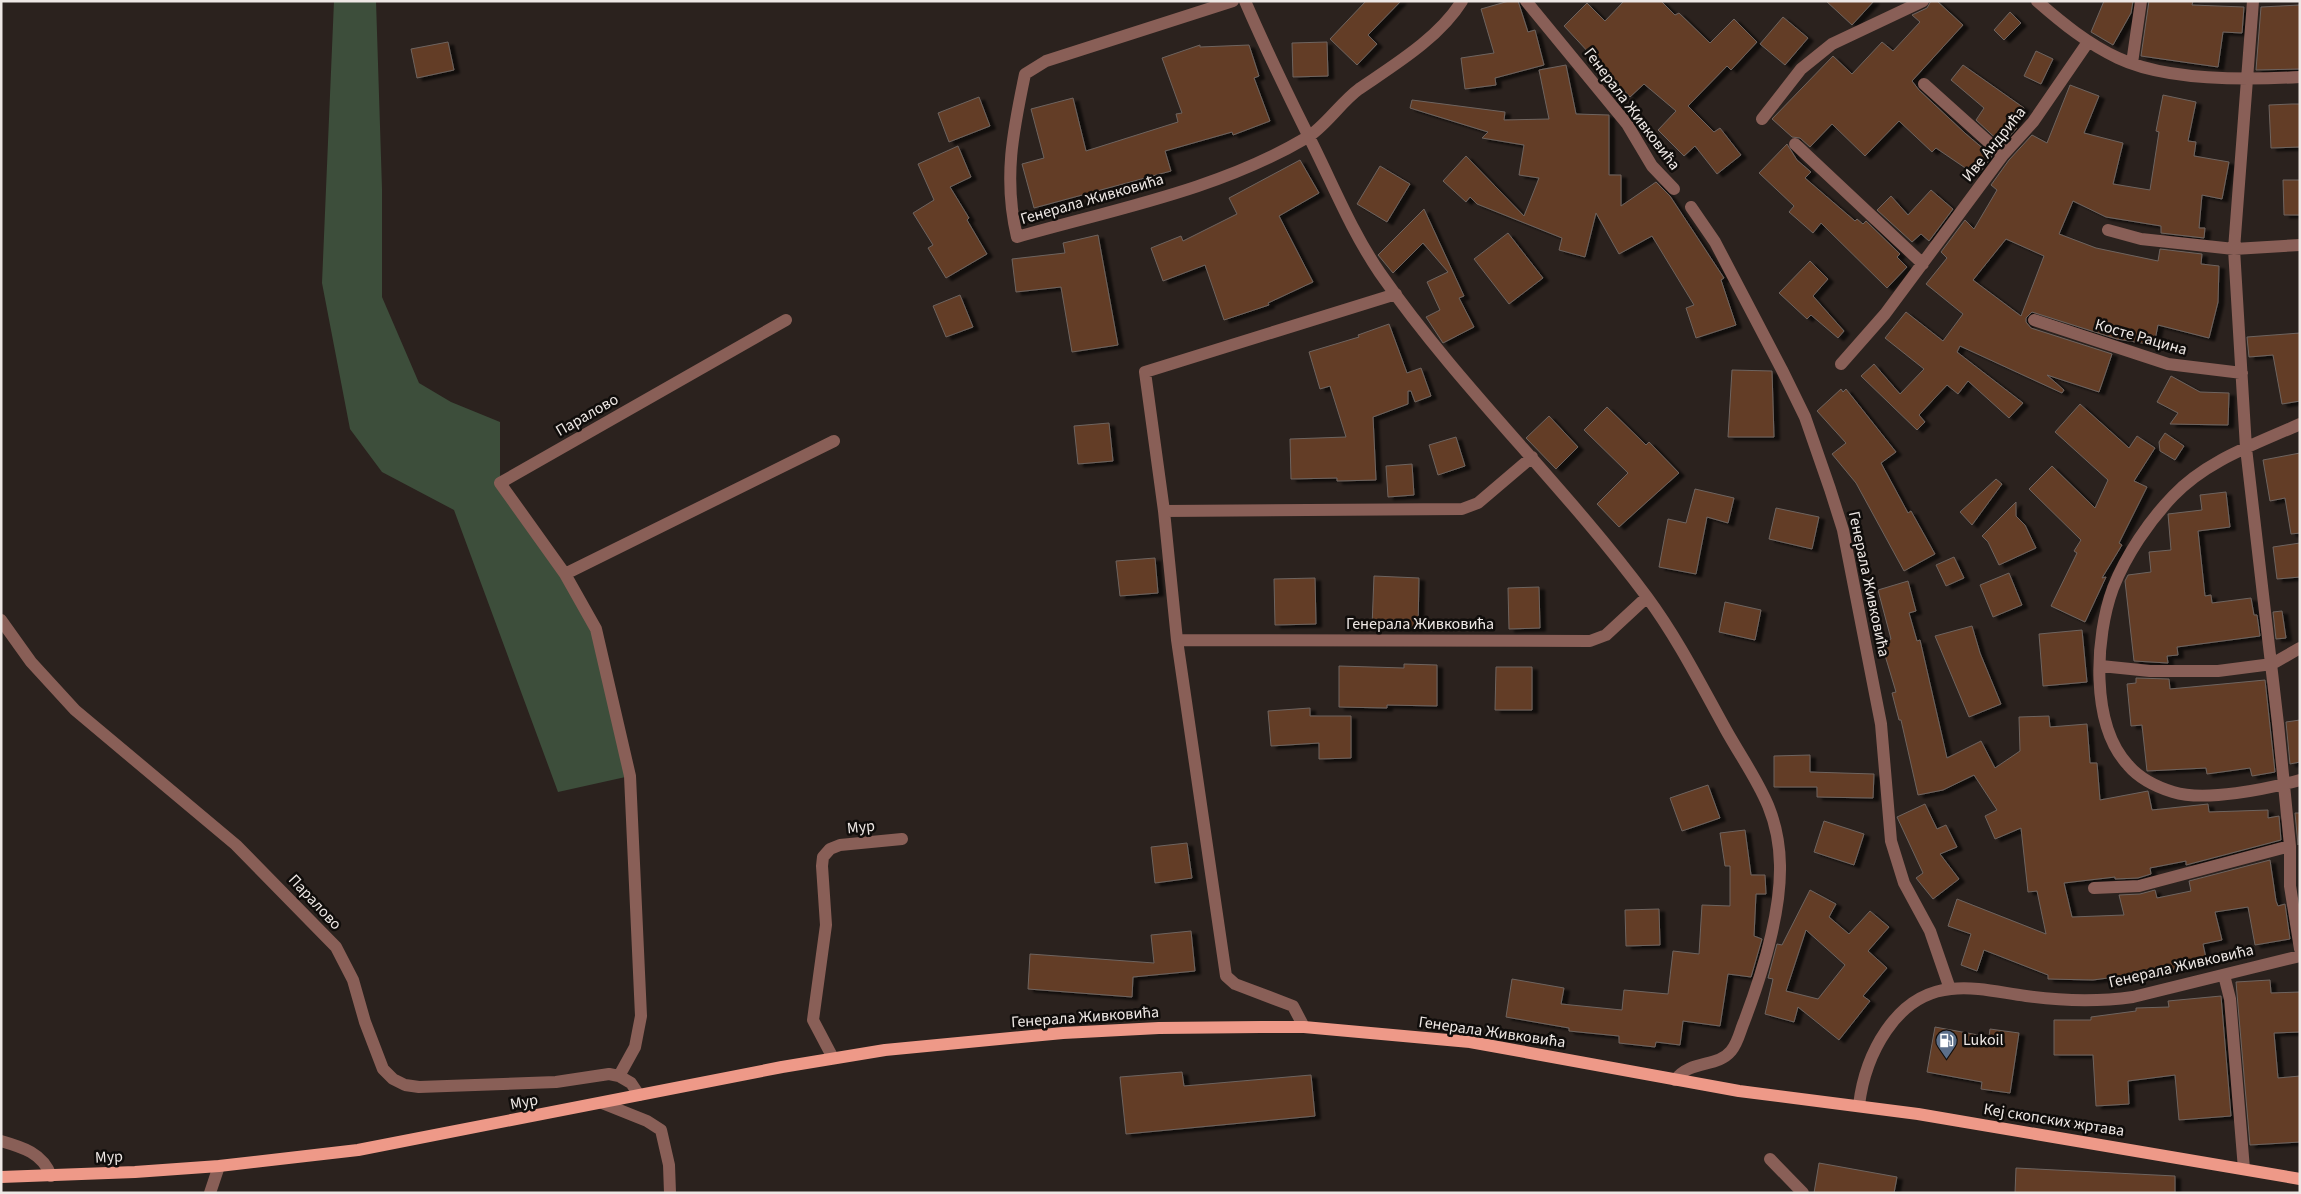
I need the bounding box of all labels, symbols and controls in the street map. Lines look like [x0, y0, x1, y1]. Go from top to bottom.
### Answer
street label: Генерала Живковића [1579, 43, 1685, 175]
street label: Иве Андрића [1957, 102, 2031, 186]
street label: Генерала Живковића [1018, 168, 1166, 230]
street label: Косте Рацина [2092, 313, 2190, 361]
street label: Паралово [552, 388, 622, 442]
street label: Генерала Живковића [1843, 509, 1895, 659]
street label: Генерала Живковића [1346, 613, 1494, 635]
street label: Мур [846, 815, 876, 839]
street label: Паралово [283, 869, 347, 935]
street label: Генерала Живковића [2106, 939, 2256, 993]
street label: Генерала Живковића [1010, 1001, 1160, 1033]
street label: Генерала Живковића [1417, 1011, 1567, 1053]
fuel station icon: Lukoil [1935, 1028, 1959, 1059]
place label: Lukoil [1963, 1029, 2004, 1051]
street label: Мур [508, 1089, 540, 1115]
street label: Кеј скопских жртава [1982, 1098, 2126, 1142]
street label: Мур [94, 1145, 124, 1169]

